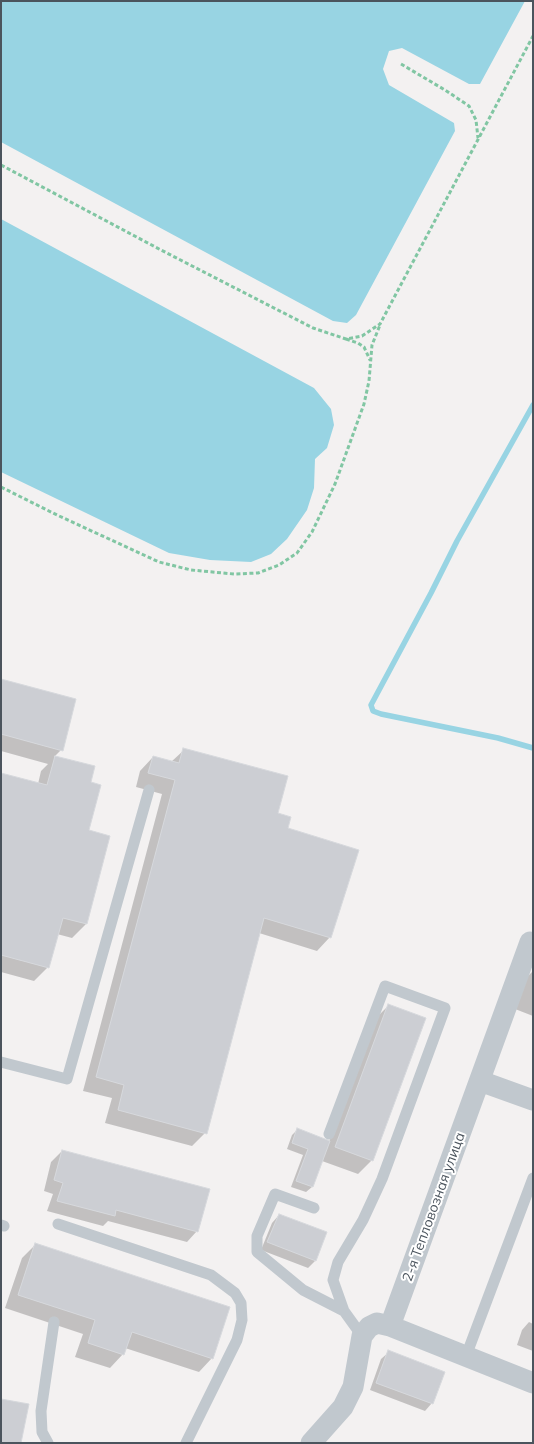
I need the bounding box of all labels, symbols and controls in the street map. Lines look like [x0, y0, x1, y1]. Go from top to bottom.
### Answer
street label: 2-я Тепловозная улица [399, 1130, 469, 1284]

